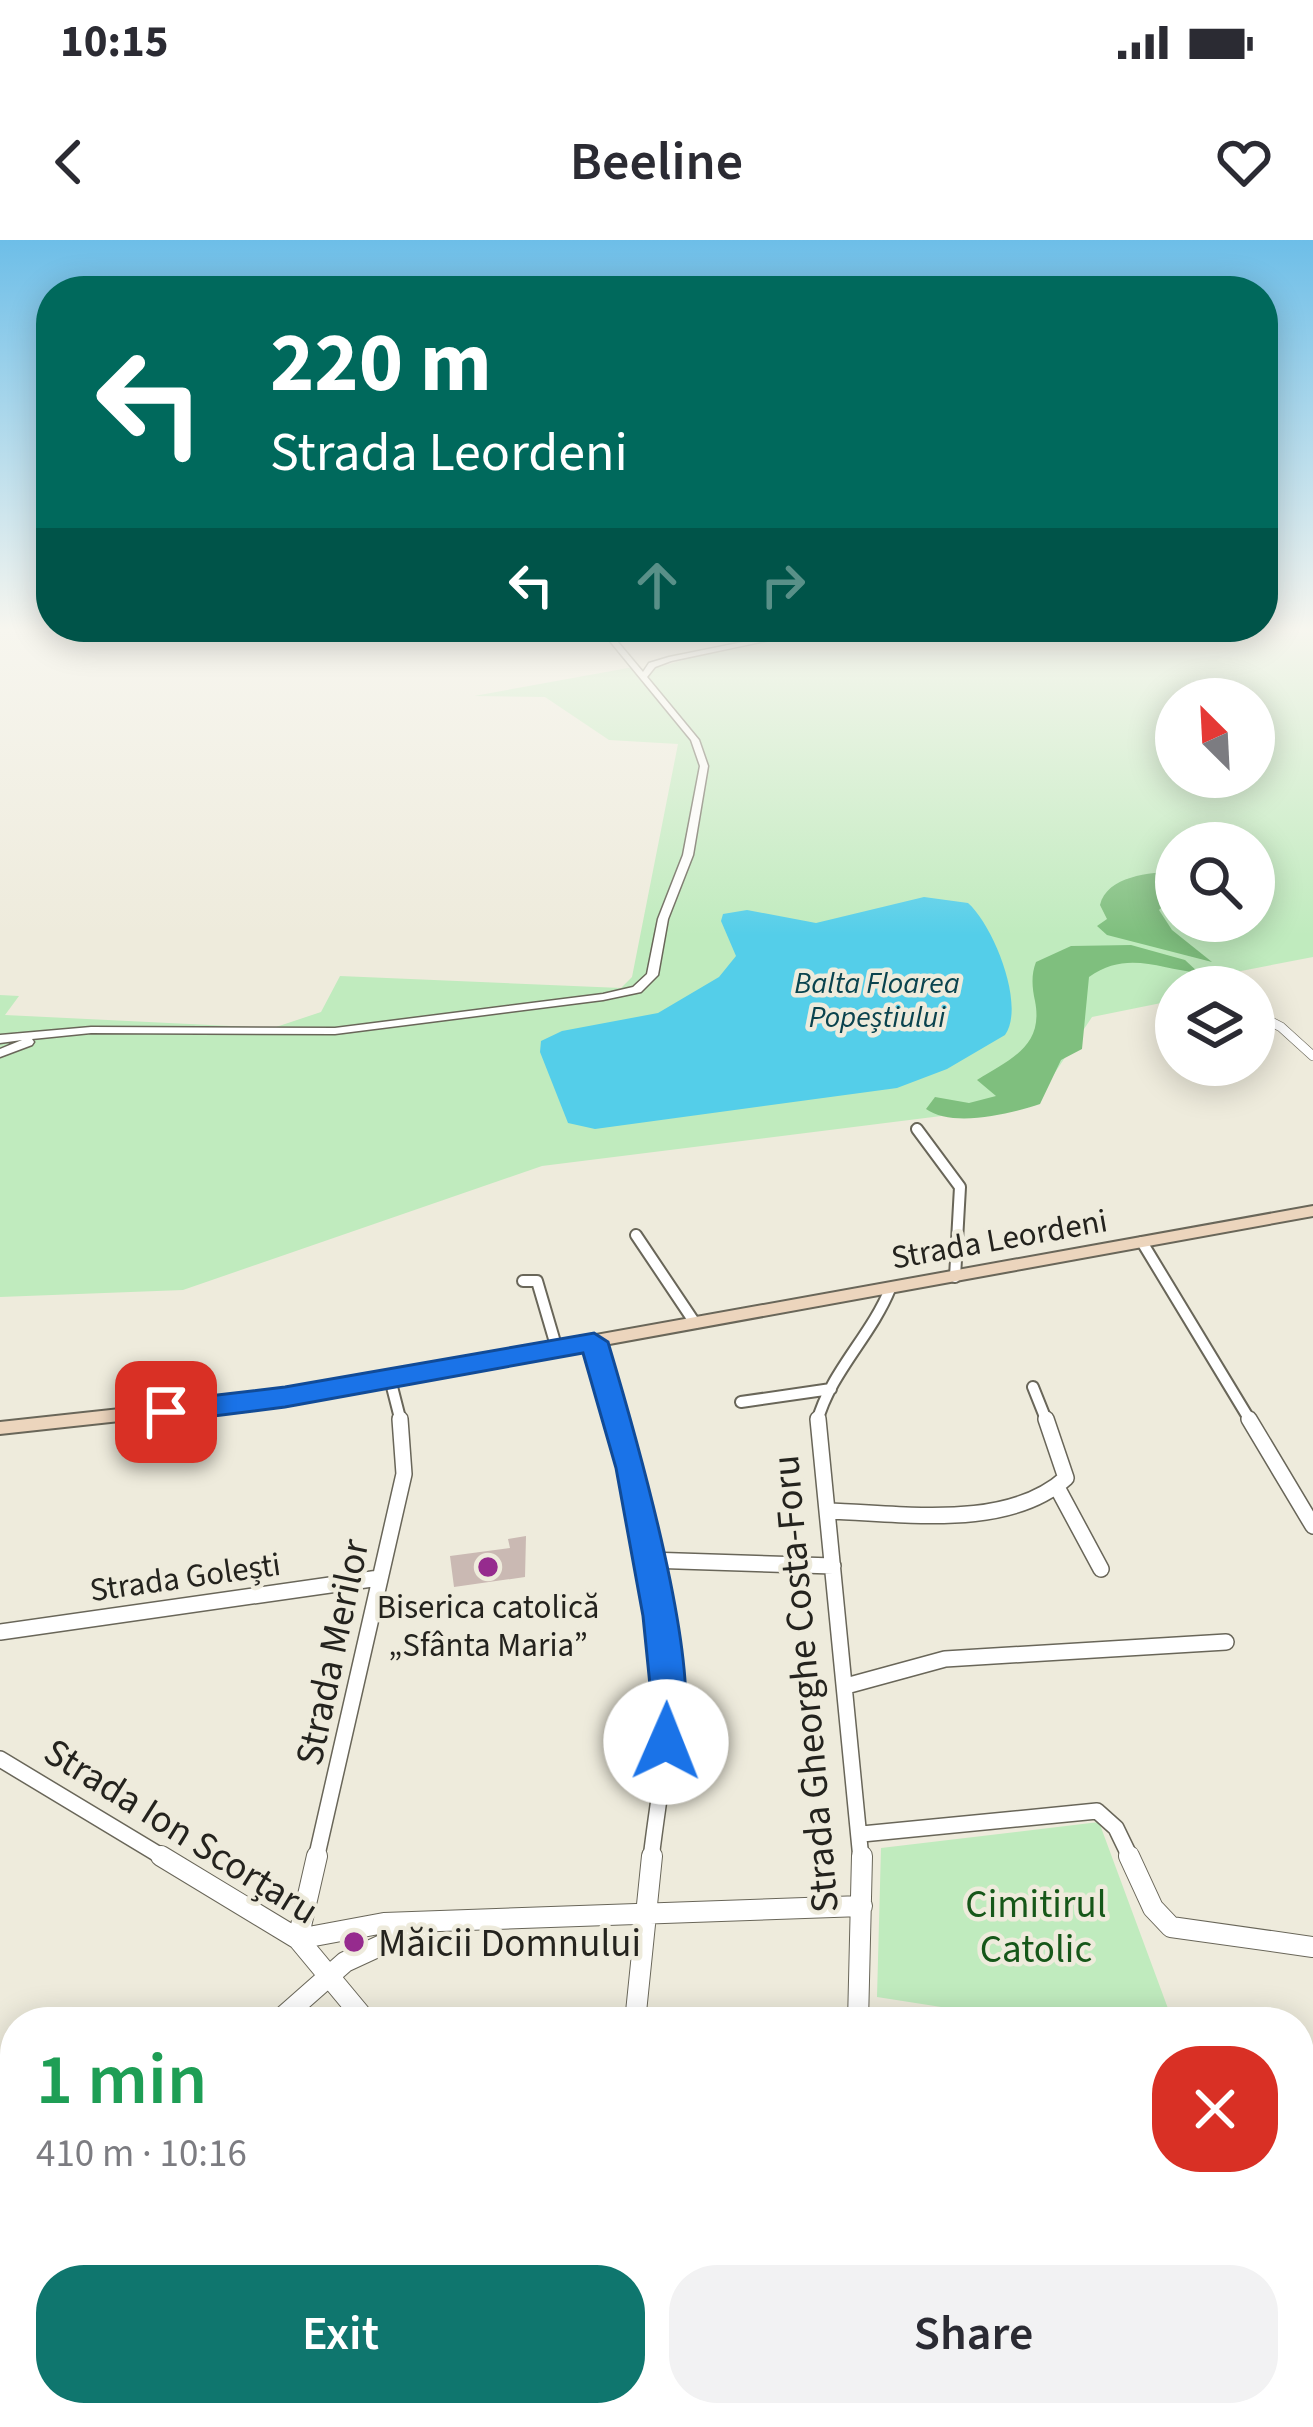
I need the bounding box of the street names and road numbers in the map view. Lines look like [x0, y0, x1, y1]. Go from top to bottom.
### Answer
street label: Strada Leordeni [887, 1197, 1111, 1282]
street label: Strada Gheorghe Costa-Foru [758, 1453, 854, 1915]
street label: Strada Merilor [282, 1534, 384, 1771]
street label: Strada Golești [87, 1541, 284, 1614]
street label: Strada Ion Scorțaru [33, 1725, 329, 1939]

